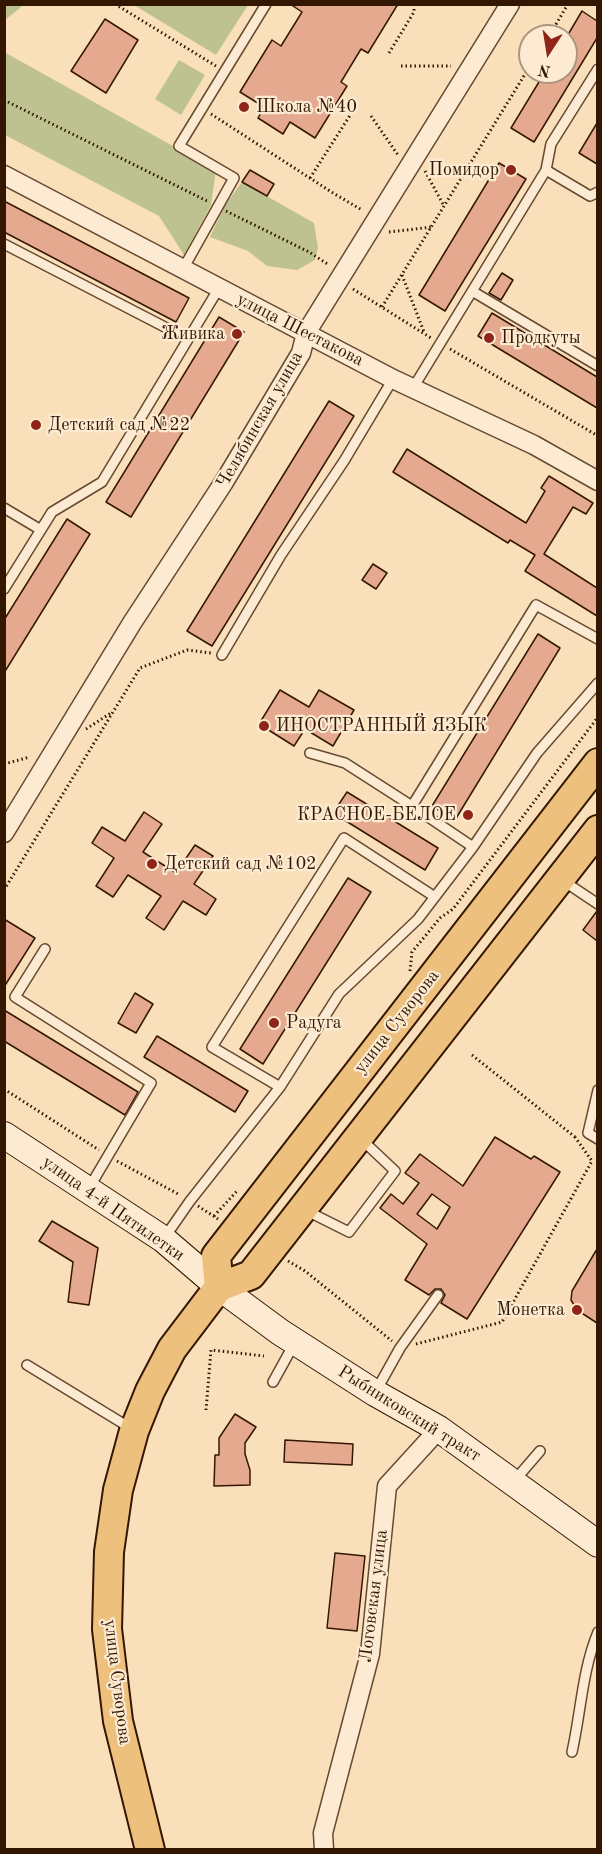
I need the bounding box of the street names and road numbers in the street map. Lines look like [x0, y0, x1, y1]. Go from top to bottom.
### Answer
street label: улица Шестакова [233, 289, 367, 371]
street label: Челябинская улица [212, 348, 308, 492]
street label: улица Суворова [350, 966, 444, 1078]
street label: улица 4-й Пятилетки [38, 1152, 188, 1266]
street label: Рыбниковский тракт [333, 1361, 485, 1467]
street label: Логовская улица [355, 1528, 393, 1664]
street label: улица Суворова [99, 1618, 135, 1746]

